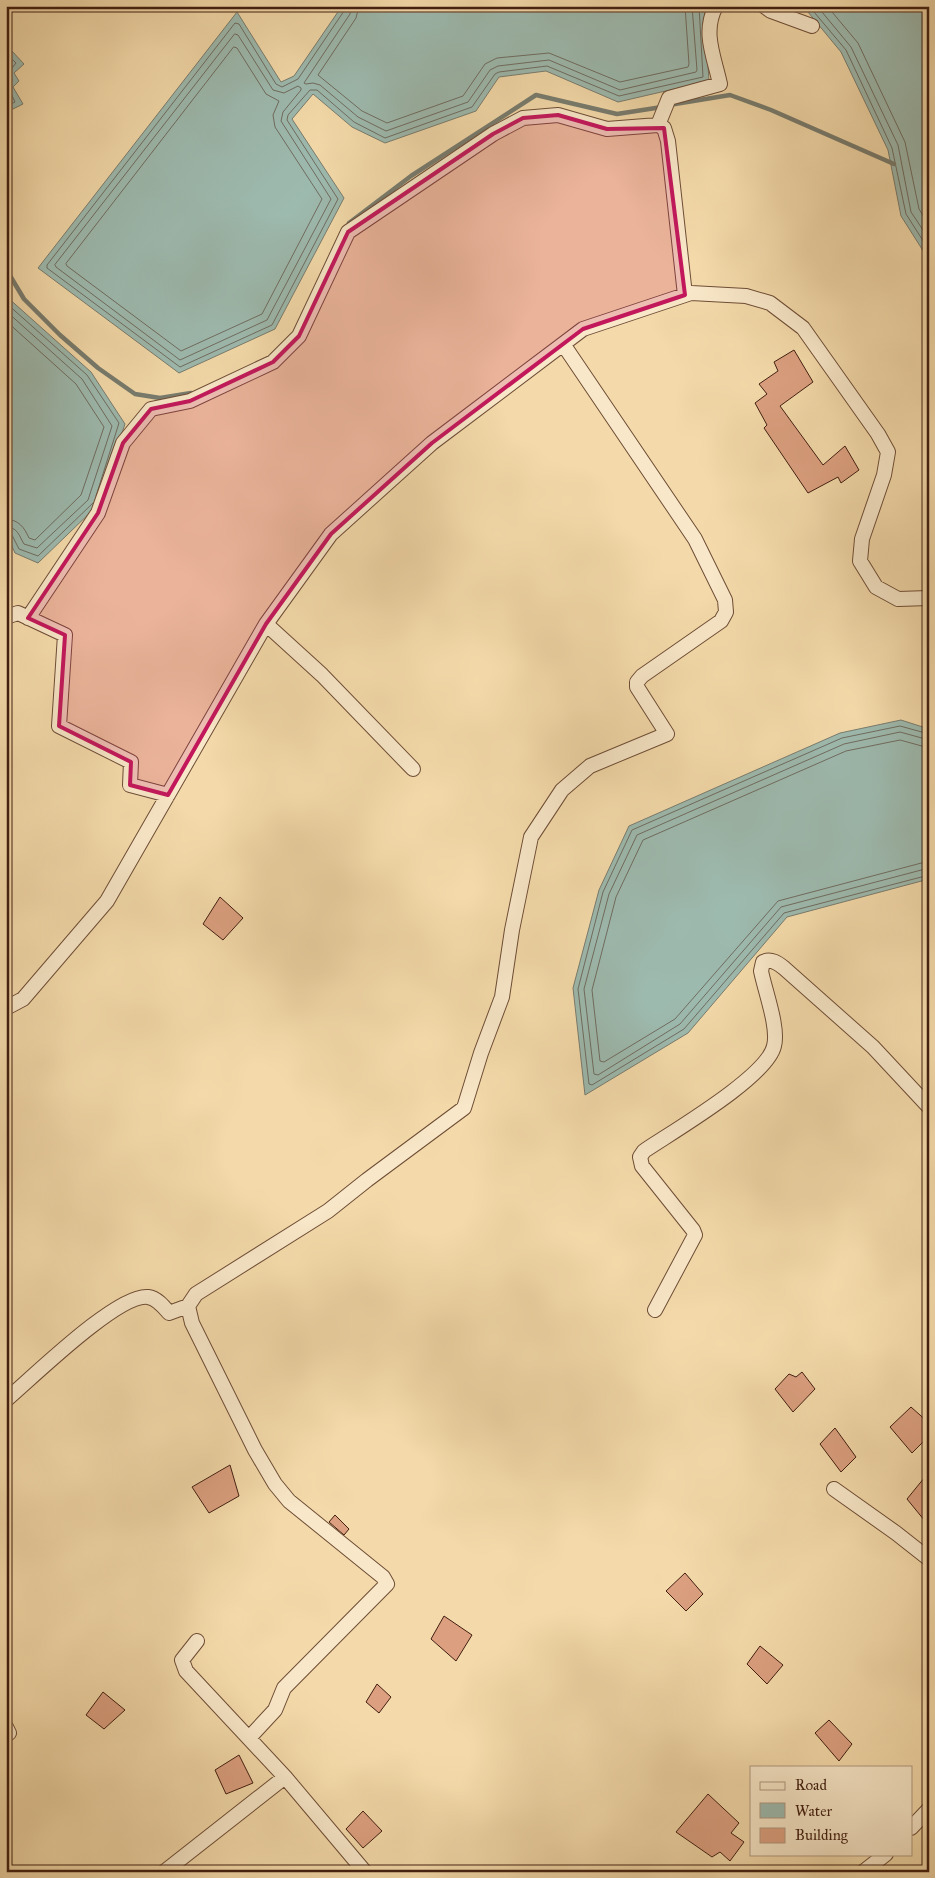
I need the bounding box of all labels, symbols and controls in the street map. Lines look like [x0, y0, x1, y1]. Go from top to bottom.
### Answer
legend [750, 1766, 912, 1856]
text: Road [795, 1776, 827, 1794]
text: Water [795, 1802, 832, 1820]
text: Building [795, 1826, 849, 1844]

